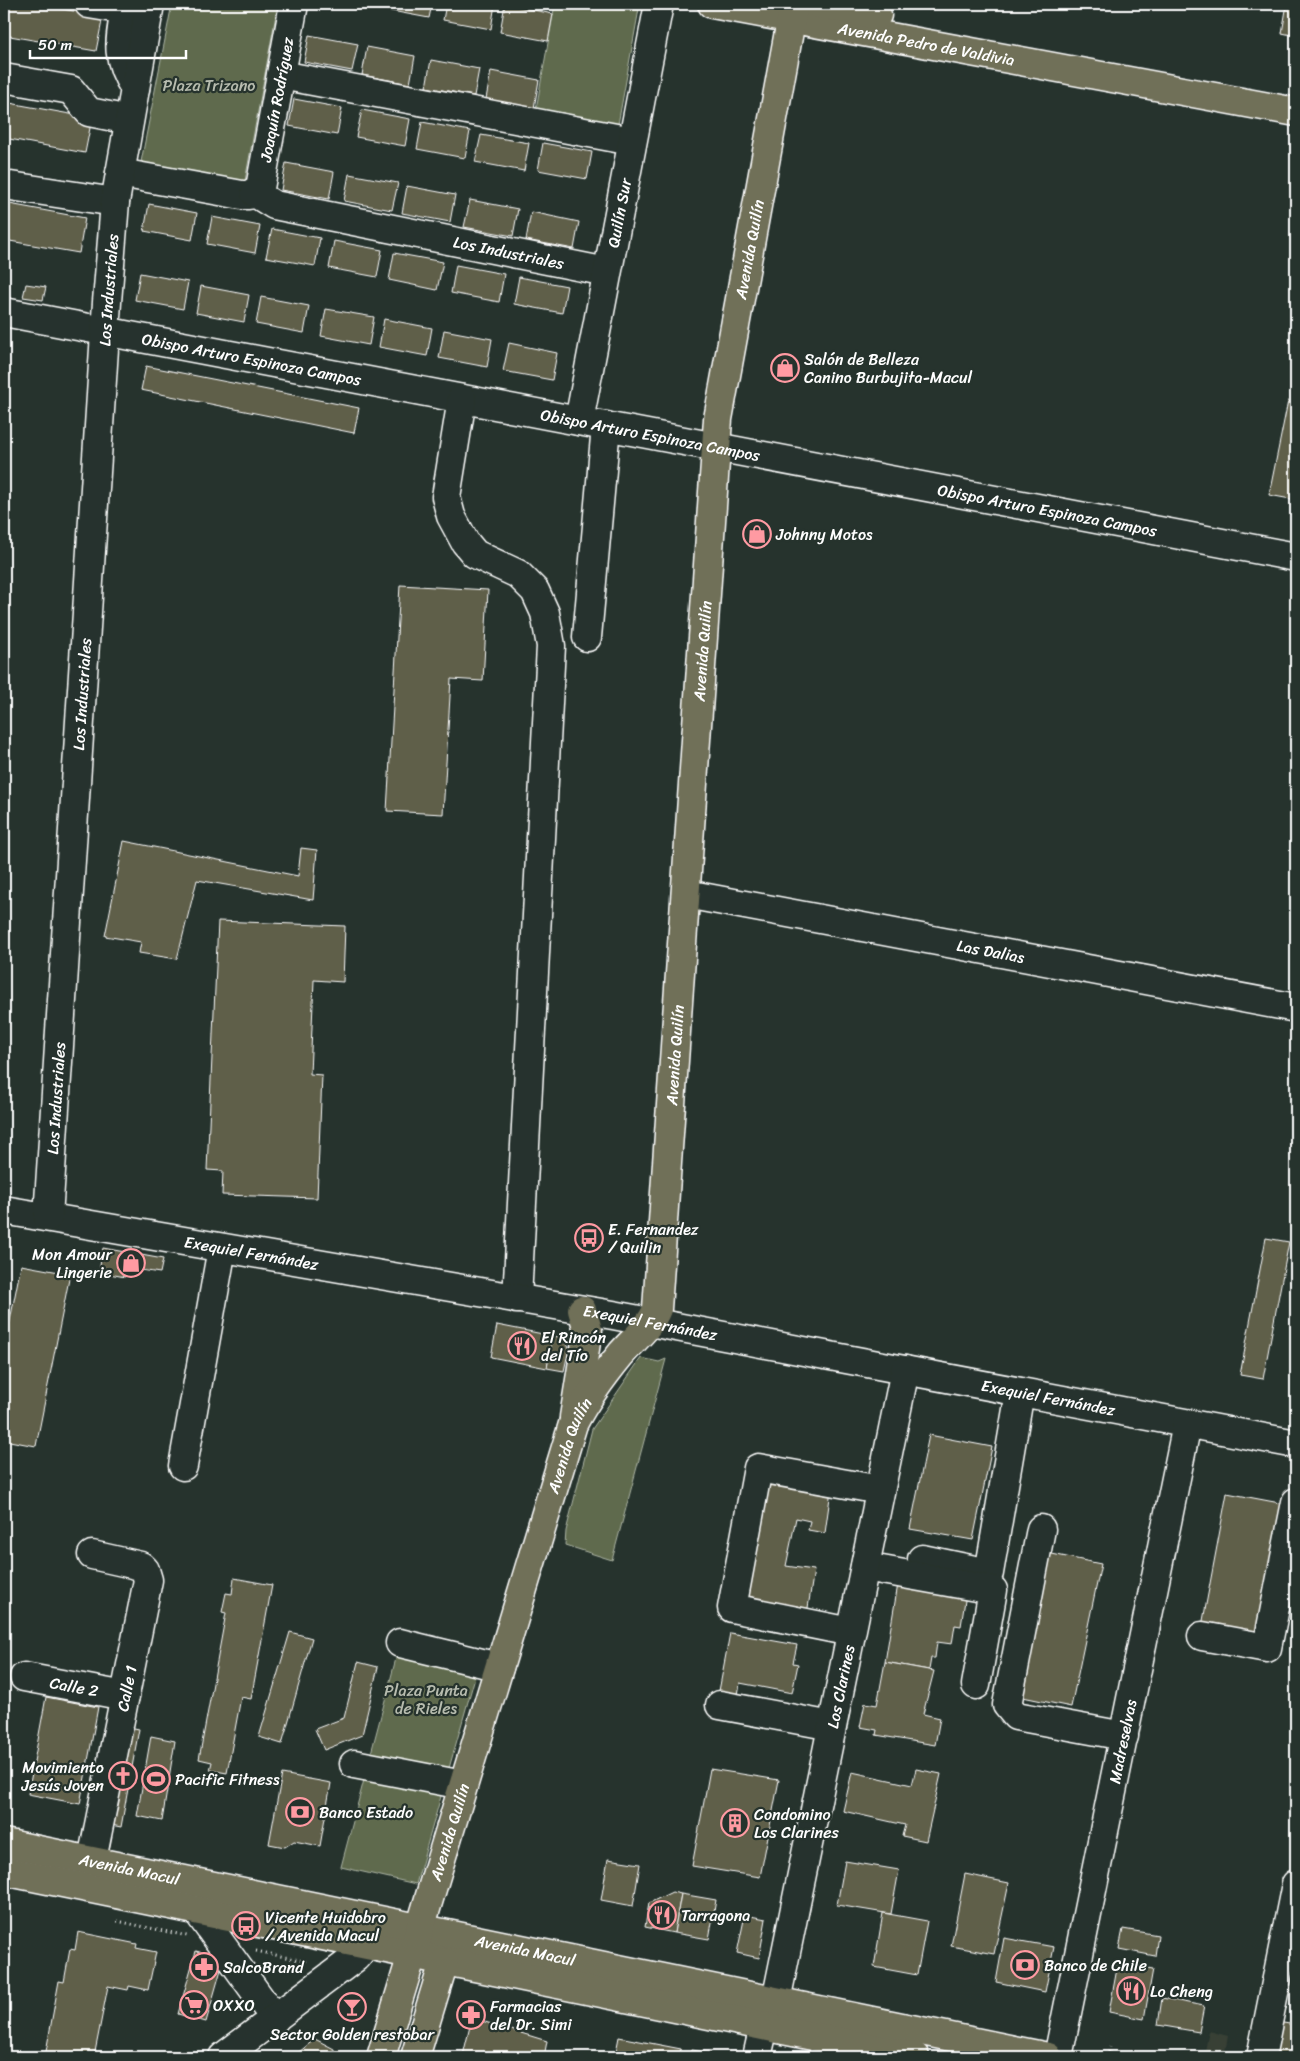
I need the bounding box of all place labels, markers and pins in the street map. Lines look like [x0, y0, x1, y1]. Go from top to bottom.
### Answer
place label: Salón de Belleza Canino Burbujita-Macul [804, 345, 973, 392]
shop icon: Salón de Belleza Canino Burbujita-Macul [770, 353, 800, 383]
shop icon: Johnny Motos [742, 519, 772, 549]
place label: Johnny Motos [775, 520, 873, 549]
place label: E. Fernandez / Quilin [608, 1215, 699, 1262]
bus stop icon: E. Fernandez / Quilin [574, 1223, 604, 1253]
place label: Mon Amour Lingerie [32, 1240, 113, 1287]
shop icon: Mon Amour Lingerie [116, 1248, 146, 1278]
place label: El Rincón del Tío [541, 1323, 606, 1370]
restaurant icon: El Rincón del Tío [507, 1331, 537, 1361]
place label: Movimiento Jesús Joven [20, 1753, 104, 1800]
church icon: Movimiento Jesús Joven [108, 1761, 138, 1791]
sports icon: Pacific Fitness [141, 1764, 171, 1794]
place label: Pacific Fitness [175, 1765, 280, 1794]
bank icon: Banco Estado [285, 1797, 315, 1827]
place label: Banco Estado [319, 1798, 413, 1827]
place label: Condomino Los Clarines [754, 1800, 839, 1847]
building icon: Condomino Los Clarines [720, 1808, 750, 1838]
restaurant icon: Tarragona [647, 1900, 677, 1930]
place label: Tarragona [681, 1901, 750, 1930]
place label: Vicente Huidobro / Avenida Macul [265, 1903, 386, 1950]
bus stop icon: Vicente Huidobro / Avenida Macul [231, 1911, 261, 1941]
bank icon: Banco de Chile [1010, 1950, 1040, 1980]
place label: Banco de Chile [1044, 1951, 1147, 1980]
pharmacy icon: SalcoBrand [189, 1952, 219, 1982]
place label: SalcoBrand [223, 1953, 305, 1982]
restaurant icon: Lo Cheng [1116, 1976, 1146, 2006]
place label: Lo Cheng [1150, 1977, 1213, 2006]
supermarket icon: OXXO [179, 1990, 209, 2020]
place label: OXXO [213, 1991, 255, 2020]
bar icon: Sector Golden restobar [337, 1992, 367, 2022]
place label: Farmacias del Dr. Simi [490, 1992, 572, 2039]
pharmacy icon: Farmacias del Dr. Simi [456, 2000, 486, 2030]
place label: Sector Golden restobar [270, 2020, 435, 2049]

